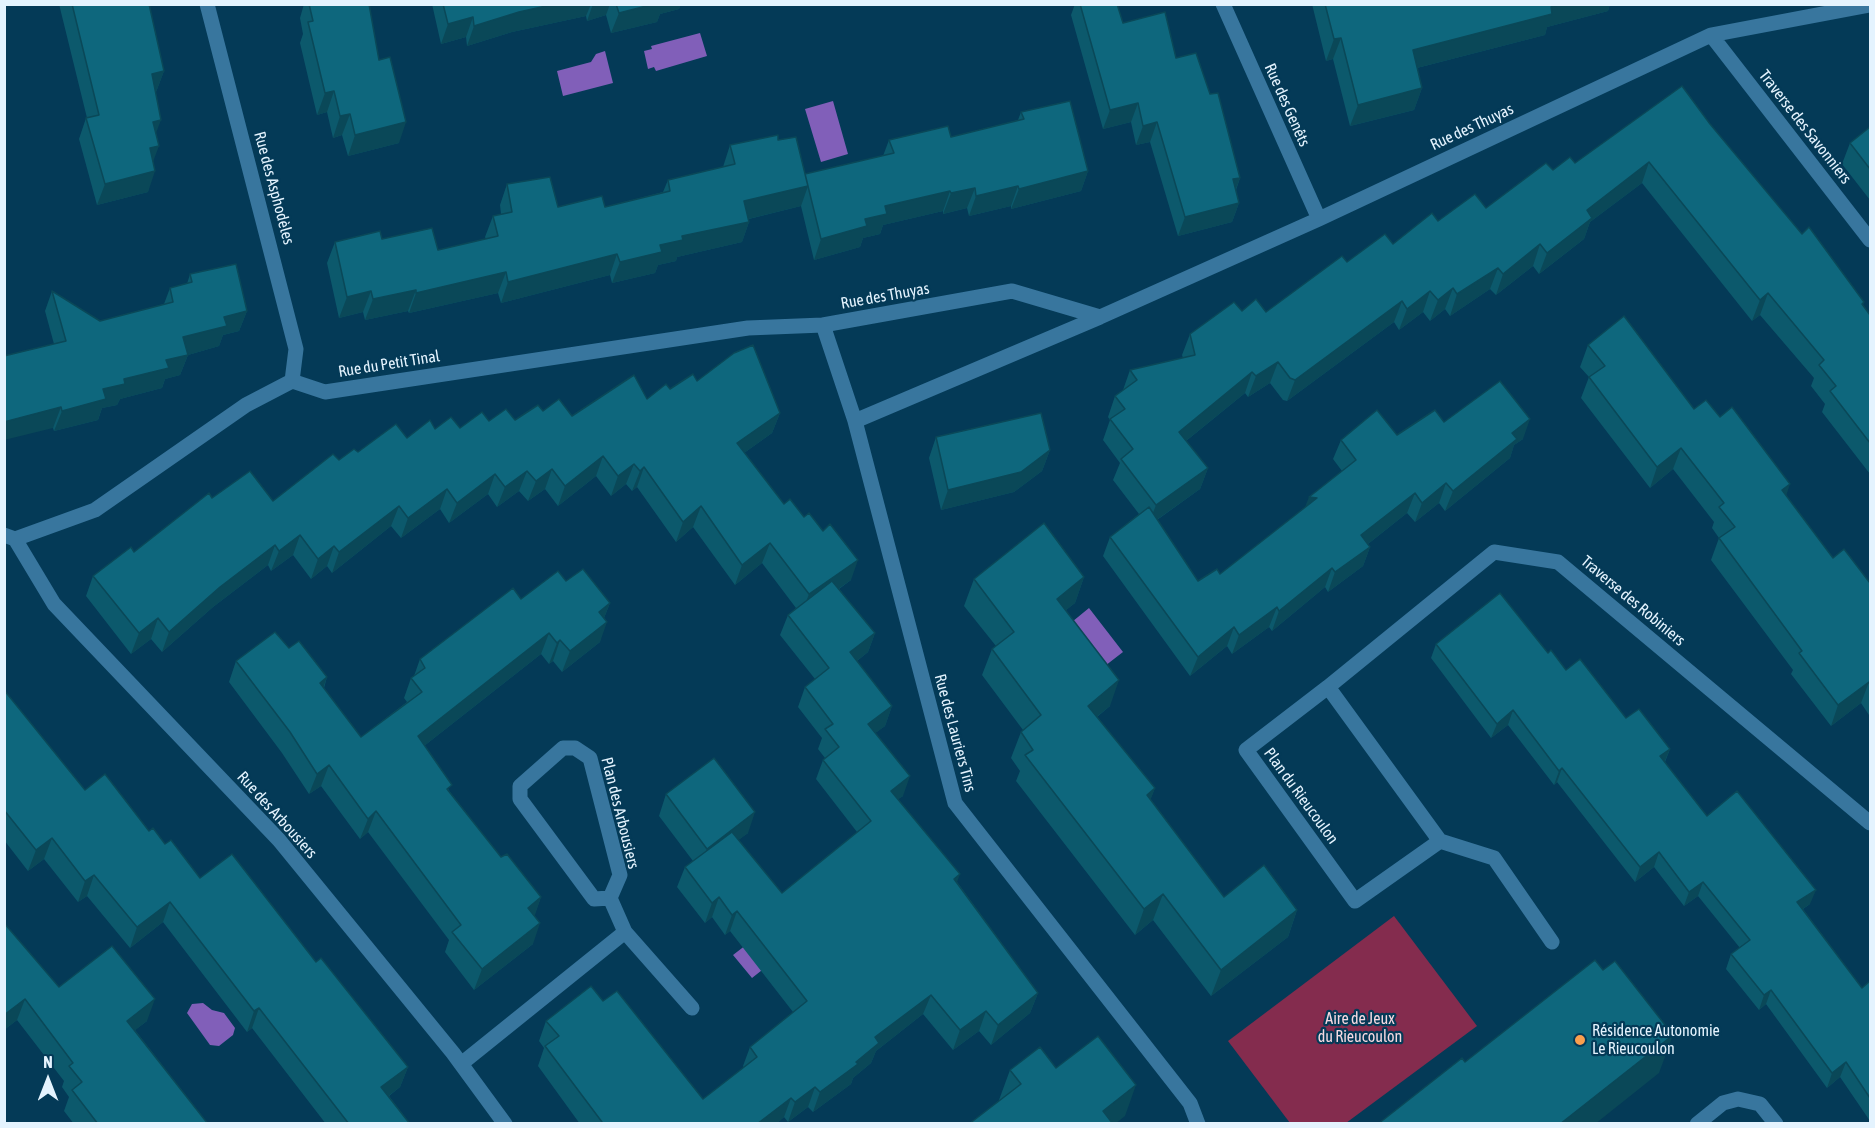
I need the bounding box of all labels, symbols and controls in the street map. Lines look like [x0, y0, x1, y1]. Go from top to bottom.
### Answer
street label: Rue des Genêts [1260, 60, 1314, 150]
street label: Traverse des Savonniers [1755, 66, 1855, 188]
street label: Rue des Thuyas [1427, 99, 1517, 155]
street label: Rue des Asphodèles [250, 129, 298, 247]
street label: Rue des Thuyas [839, 279, 931, 313]
street label: Rue du Petit Tinal [337, 346, 441, 382]
street label: Traverse des Robiniers [1577, 552, 1689, 650]
street label: Rue des Lauriers Tins [930, 672, 980, 794]
street label: Plan du Rieucoulon [1260, 744, 1342, 848]
street label: Plan des Arbousiers [597, 755, 643, 871]
street label: Rue des Arbousiers [233, 768, 321, 862]
park label: Aire de Jeux du Rieucoulon [1318, 1009, 1402, 1047]
place label: Résidence Autonomie Le Rieucoulon [1592, 1021, 1720, 1059]
marker: Résidence Autonomie Le Rieucoulon [1573, 1033, 1587, 1047]
north arrow [18, 1050, 78, 1110]
text: N [43, 1053, 53, 1071]

